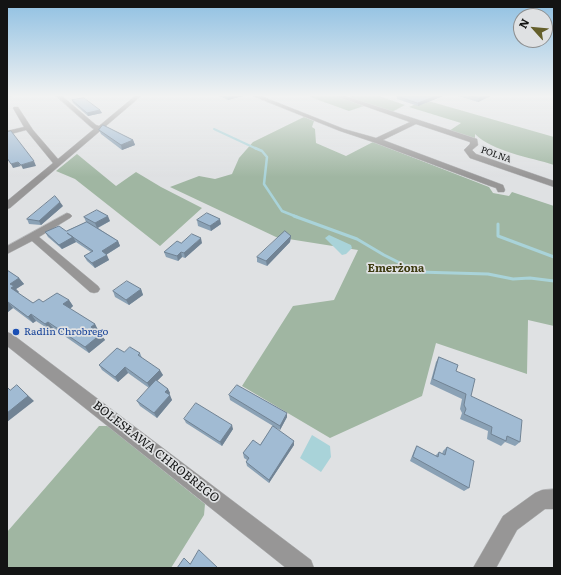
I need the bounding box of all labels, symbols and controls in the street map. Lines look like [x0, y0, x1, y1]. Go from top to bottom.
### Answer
north arrow [513, 8, 553, 48]
text: N [514, 15, 532, 31]
street label: POLNA [479, 145, 513, 165]
district label: Emerżona [368, 262, 424, 276]
place label: Radlin Chrobrego [24, 326, 108, 338]
marker: Radlin Chrobrego [11, 327, 21, 337]
street label: BOLESŁAWA CHROBREGO [90, 398, 222, 506]

